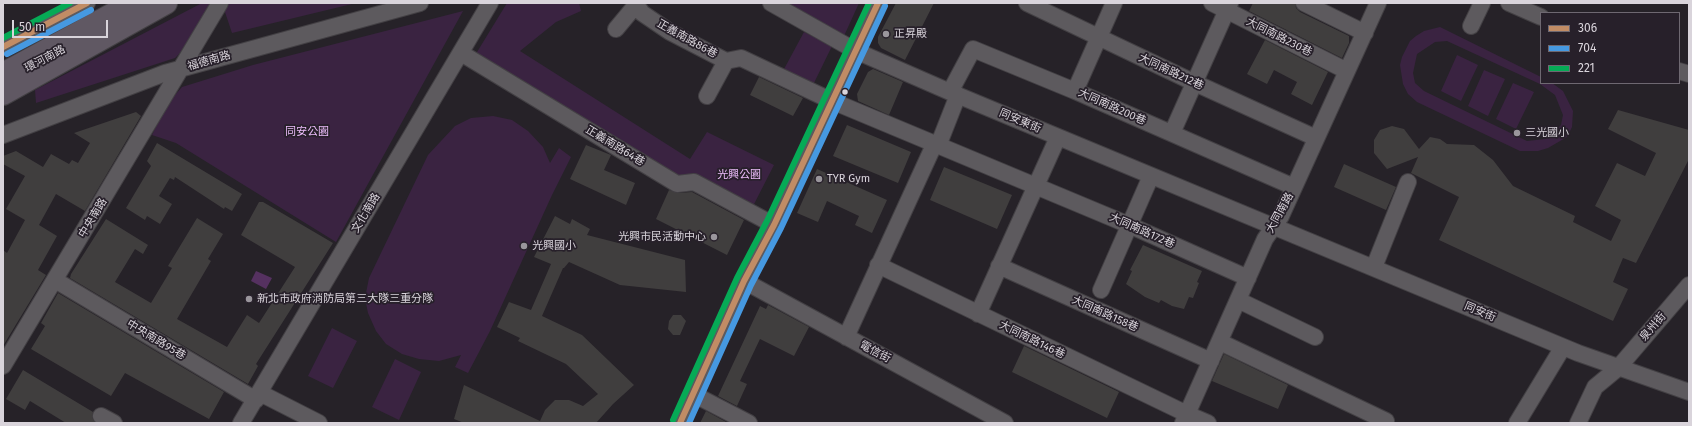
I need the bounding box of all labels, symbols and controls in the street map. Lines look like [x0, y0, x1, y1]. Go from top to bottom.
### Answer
scale bar [14, 12, 110, 38]
legend [1540, 12, 1680, 84]
street label: 大同南路230巷 [1244, 15, 1314, 59]
street label: 正義南路86巷 [655, 17, 719, 61]
text: 50 m [19, 20, 45, 34]
text: 306 [1578, 21, 1597, 35]
place label: 正昇殿 [894, 27, 927, 41]
marker: 正昇殿 [881, 29, 891, 39]
text: 704 [1578, 41, 1596, 55]
street label: 環河南路 [22, 43, 68, 75]
street label: 福德南路 [186, 49, 232, 73]
street label: 大同南路212巷 [1136, 51, 1206, 93]
text: 221 [1578, 61, 1595, 75]
street label: 大同南路200巷 [1076, 86, 1148, 128]
unlabelled marker [840, 87, 850, 97]
street label: 同安東街 [997, 106, 1043, 136]
street label: 正義南路64巷 [583, 123, 647, 169]
park label: 同安公園 [285, 125, 329, 139]
place label: 三光國小 [1525, 126, 1569, 140]
marker: 三光國小 [1512, 128, 1522, 138]
park label: 光興公園 [717, 168, 761, 182]
place label: TYR Gym [827, 172, 870, 186]
marker: TYR Gym [814, 174, 824, 184]
street label: 文化南路 [349, 191, 383, 235]
street label: 大同南路 [1264, 191, 1296, 235]
street label: 中央南路 [76, 196, 110, 240]
street label: 大同南路172巷 [1107, 211, 1177, 251]
place label: 光興市民活動中心 [618, 230, 706, 244]
marker: 光興市民活動中心 [709, 232, 719, 242]
place label: 光興國小 [532, 239, 576, 253]
marker: 光興國小 [519, 241, 529, 251]
place label: 新北市政府消防局第三大隊三重分隊 [257, 292, 433, 306]
street label: 大同南路158巷 [1070, 293, 1140, 335]
marker: 新北市政府消防局第三大隊三重分隊 [244, 294, 254, 304]
street label: 同安街 [1462, 299, 1498, 325]
street label: 泉州街 [1637, 310, 1669, 344]
street label: 中央南路95巷 [124, 317, 188, 363]
street label: 大同南路146巷 [997, 318, 1067, 362]
street label: 電信街 [857, 338, 893, 366]

